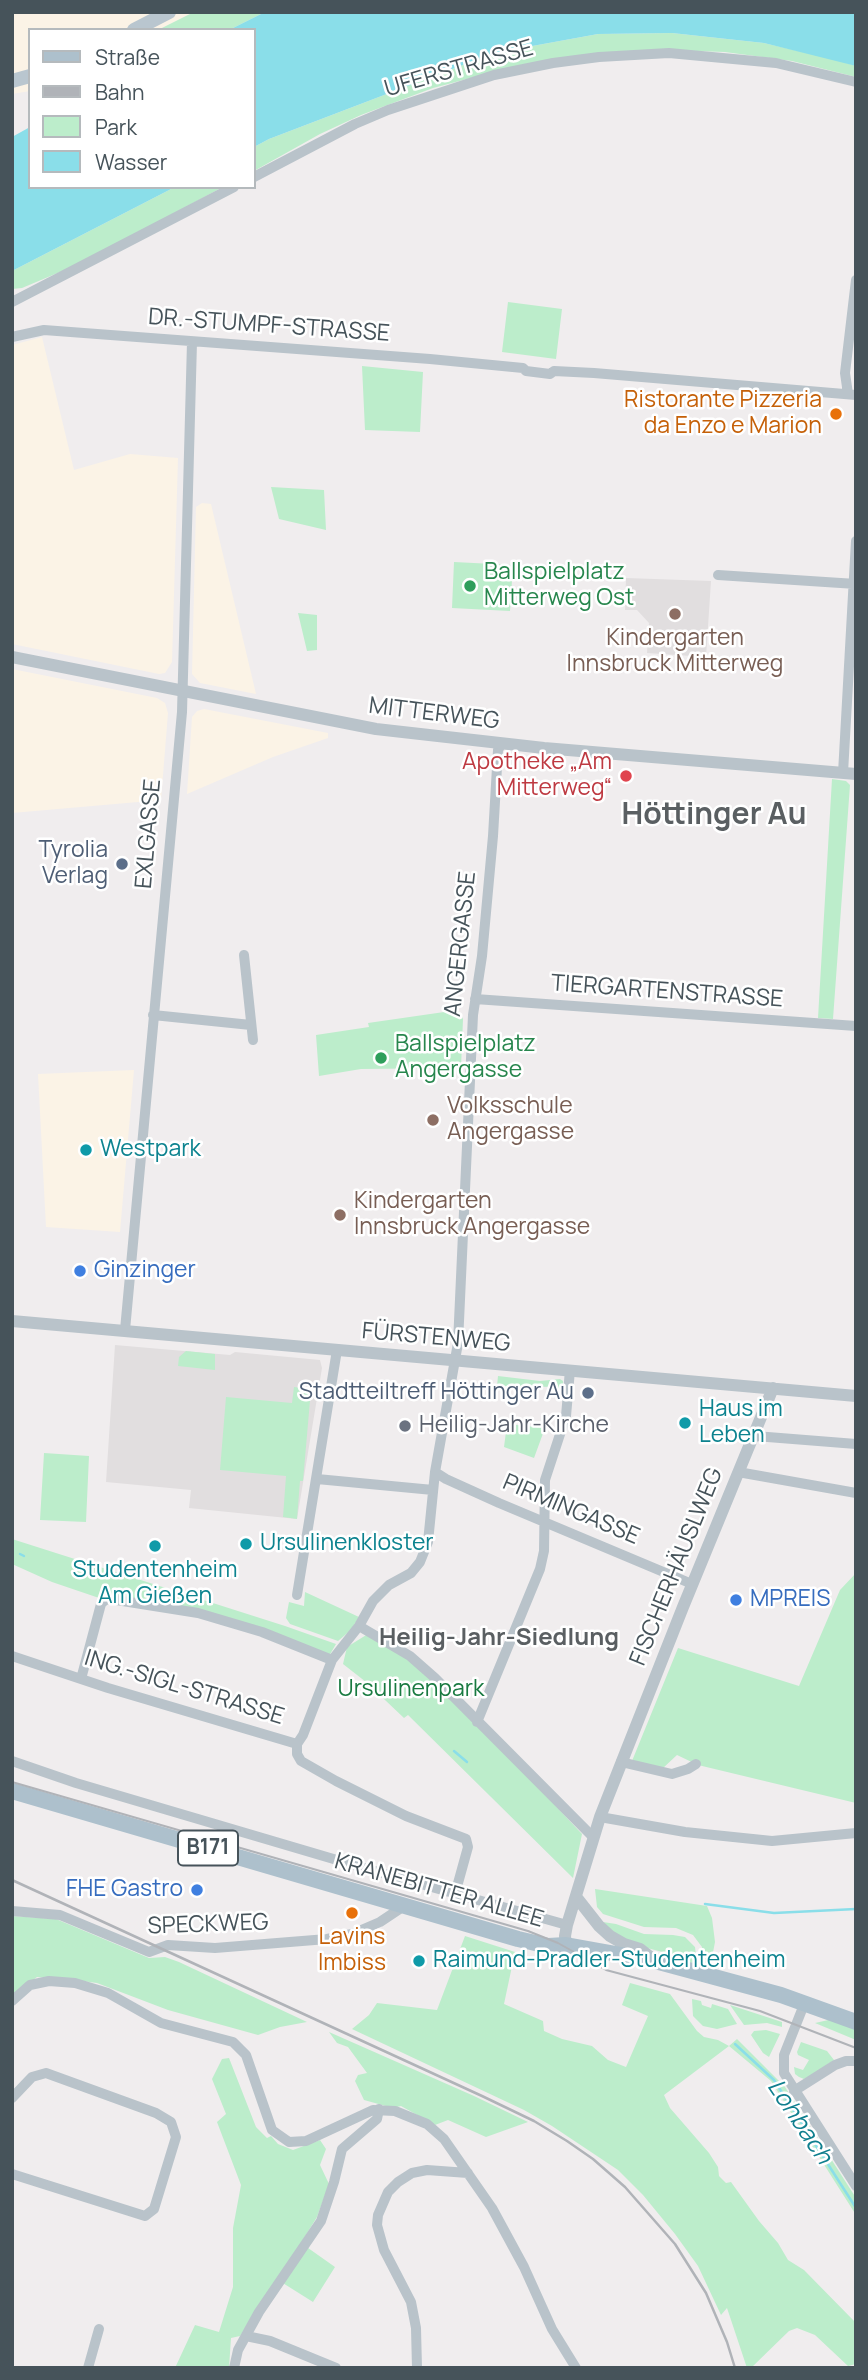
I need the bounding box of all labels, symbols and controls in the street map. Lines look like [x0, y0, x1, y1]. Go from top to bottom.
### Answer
legend [28, 28, 256, 189]
street label: UFERSTRASSE [381, 35, 537, 103]
text: Straße [95, 43, 160, 71]
text: Bahn [95, 78, 145, 106]
text: Park [95, 113, 137, 141]
text: Wasser [95, 148, 167, 176]
street label: DR.-STUMPF-STRASSE [147, 304, 391, 348]
place label: Ristorante Pizzeria da Enzo e Marion [624, 387, 822, 441]
marker: Ristorante Pizzeria da Enzo e Marion [828, 406, 844, 422]
place label: Ballspielplatz Mitterweg Ost [484, 559, 634, 613]
marker: Ballspielplatz Mitterweg Ost [462, 578, 478, 594]
marker: Kindergarten Innsbruck Mitterweg [667, 606, 683, 622]
place label: Kindergarten Innsbruck Mitterweg [567, 625, 783, 679]
street label: MITTERWEG [367, 692, 501, 736]
place label: Apotheke „Am Mitterweg“ [462, 749, 612, 803]
marker: Apotheke „Am Mitterweg“ [618, 768, 634, 784]
street label: EXLGASSE [130, 778, 168, 890]
district label: Höttinger Au [622, 798, 806, 834]
place label: Tyrolia Verlag [39, 837, 108, 891]
marker: Tyrolia Verlag [114, 856, 130, 872]
street label: ANGERGASSE [440, 870, 482, 1018]
street label: TIERGARTENSTRASSE [550, 970, 784, 1014]
place label: Ballspielplatz Angergasse [395, 1031, 536, 1085]
marker: Ballspielplatz Angergasse [373, 1050, 389, 1066]
place label: Volksschule Angergasse [447, 1093, 574, 1147]
marker: Volksschule Angergasse [425, 1112, 441, 1128]
place label: Westpark [100, 1136, 201, 1164]
marker: Westpark [78, 1142, 94, 1158]
place label: Kindergarten Innsbruck Angergasse [354, 1188, 590, 1242]
marker: Kindergarten Innsbruck Angergasse [332, 1207, 348, 1223]
place label: Ginzinger [94, 1257, 196, 1285]
marker: Ginzinger [72, 1263, 88, 1279]
street label: FÜRSTENWEG [361, 1318, 511, 1358]
place label: Stadtteiltreff Höttinger Au [299, 1379, 574, 1407]
marker: Stadtteiltreff Höttinger Au [580, 1385, 596, 1401]
place label: Haus im Leben [699, 1396, 783, 1450]
place label: Heilig-Jahr-Kirche [419, 1412, 609, 1440]
marker: Haus im Leben [677, 1415, 693, 1431]
marker: Heilig-Jahr-Kirche [397, 1418, 413, 1434]
street label: FISCHERHÄUSLWEG [625, 1464, 729, 1670]
street label: PIRMINGASSE [498, 1469, 644, 1551]
place label: Ursulinenkloster [260, 1530, 434, 1558]
marker: Ursulinenkloster [238, 1536, 254, 1552]
marker: Studentenheim Am Gießen [147, 1538, 163, 1554]
place label: Studentenheim Am Gießen [73, 1557, 237, 1611]
place label: MPREIS [750, 1586, 830, 1614]
marker: MPREIS [728, 1592, 744, 1608]
district label: Heilig-Jahr-Siedlung [379, 1624, 619, 1652]
street label: ING.-SIGL-STRASSE [81, 1645, 287, 1731]
park label: Ursulinenpark [338, 1676, 484, 1704]
road number: B171 [178, 1830, 238, 1866]
street label: KRANEBITTER ALLEE [331, 1848, 547, 1934]
place label: FHE Gastro [66, 1876, 183, 1904]
marker: FHE Gastro [189, 1882, 205, 1898]
marker: Lavins Imbiss [344, 1905, 360, 1921]
street label: SPECKWEG [147, 1909, 269, 1941]
place label: Lavins Imbiss [318, 1924, 386, 1978]
place label: Raimund-Pradler-Studentenheim [433, 1947, 786, 1975]
marker: Raimund-Pradler-Studentenheim [411, 1953, 427, 1969]
water label: Lohbach [760, 2074, 838, 2170]

